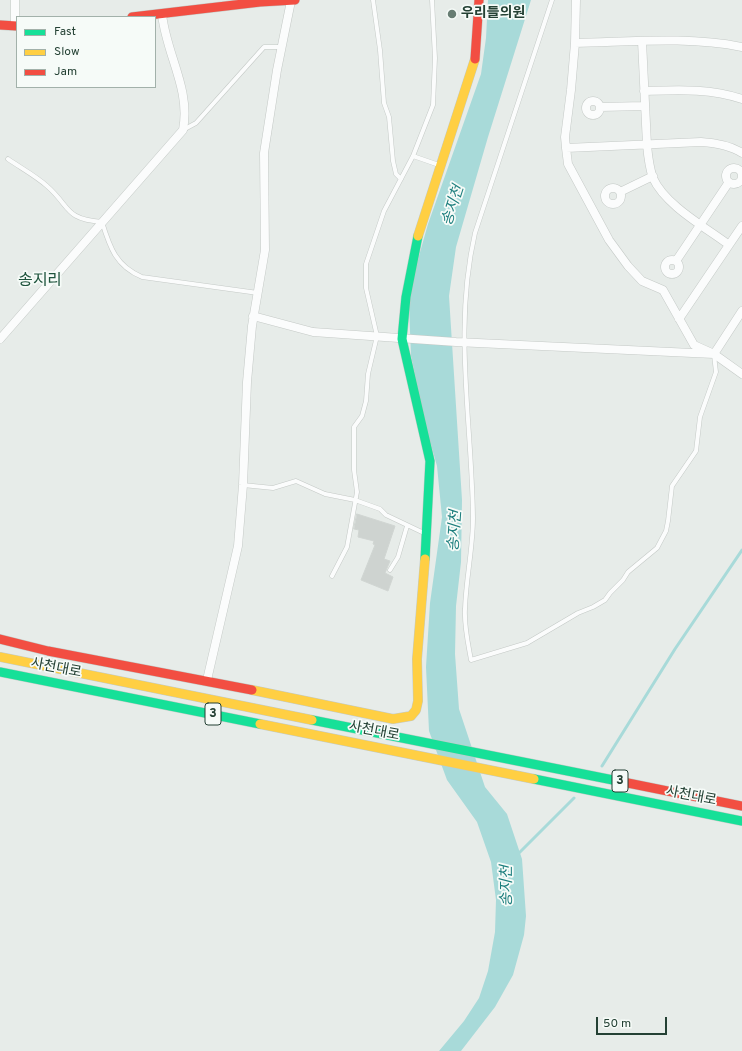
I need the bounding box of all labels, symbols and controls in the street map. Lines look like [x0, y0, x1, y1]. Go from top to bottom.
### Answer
place label: 우리들의원 [461, 6, 525, 22]
marker: 우리들의원 [446, 8, 458, 20]
legend [16, 16, 156, 88]
text: Fast [54, 24, 76, 40]
text: Slow [54, 44, 80, 60]
text: Jam [54, 64, 77, 80]
water label: 송지천 [439, 184, 469, 228]
district label: 송지리 [18, 272, 62, 292]
water label: 송지천 [446, 510, 466, 552]
street label: 사천대로 [29, 656, 83, 682]
road number: 3 [205, 703, 221, 725]
street label: 사천대로 [347, 719, 401, 745]
road number: 3 [612, 770, 628, 792]
street label: 사천대로 [664, 784, 718, 810]
water label: 송지천 [499, 865, 517, 907]
scale bar [598, 1009, 669, 1035]
text: 50 m [603, 1016, 631, 1032]

